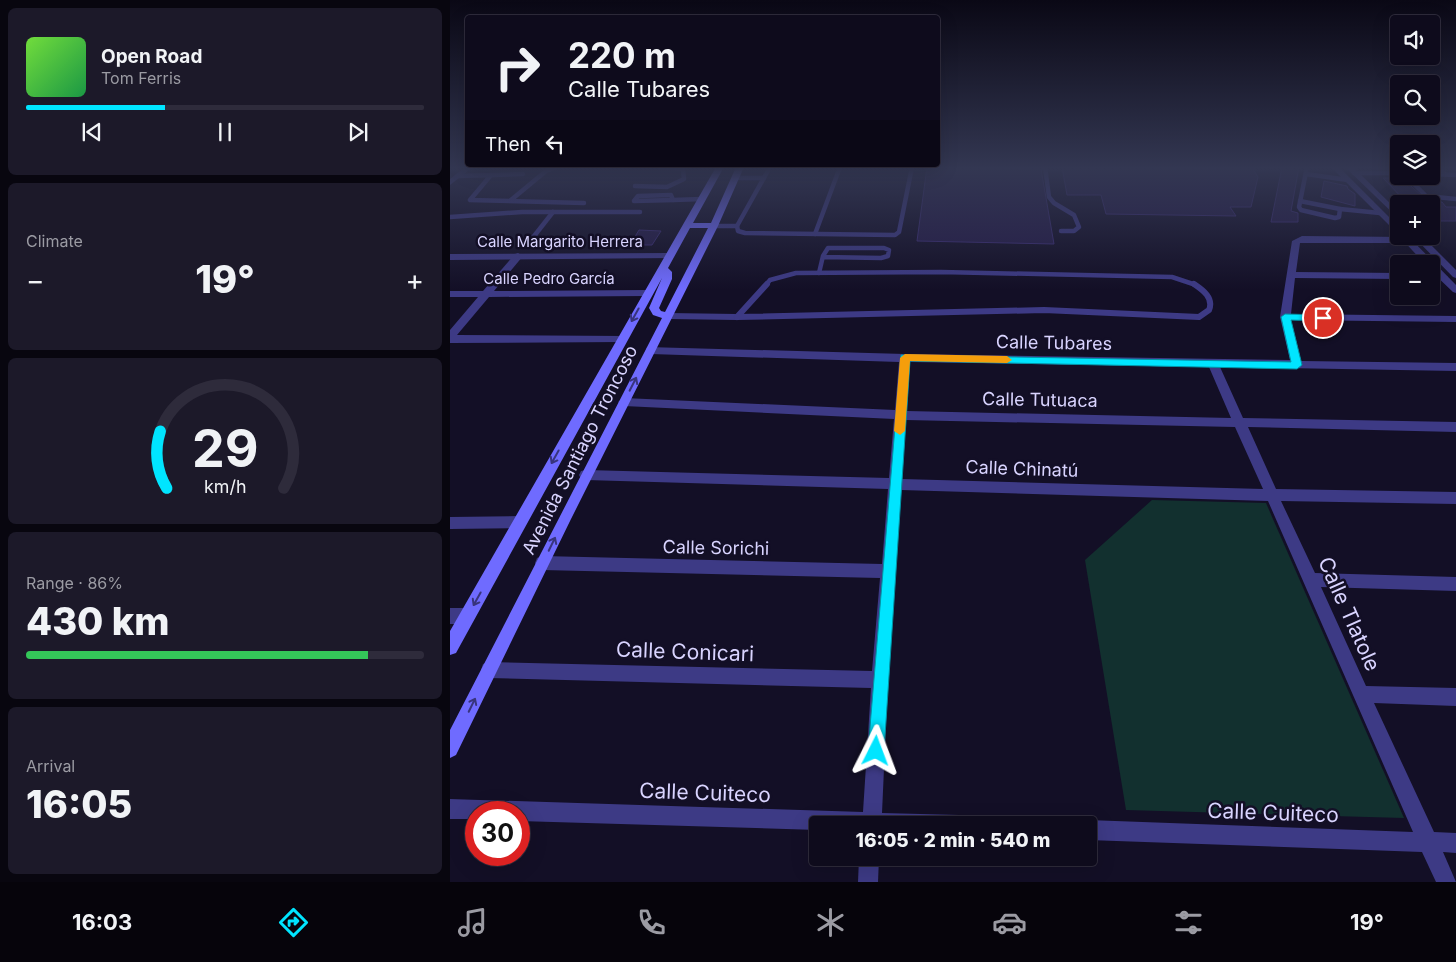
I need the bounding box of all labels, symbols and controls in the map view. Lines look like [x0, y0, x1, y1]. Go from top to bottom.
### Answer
map controls [1390, 15, 1440, 305]
button: sound [1390, 15, 1440, 65]
text: 220 m [568, 34, 676, 76]
icon: right [485, 35, 550, 100]
text: Open Road [101, 45, 202, 68]
text: Tom Ferris [101, 68, 181, 88]
button: search [1390, 75, 1440, 125]
text: Calle Tubares [568, 76, 710, 102]
icon: previous [78, 118, 106, 146]
icon: pause [211, 118, 239, 146]
icon: next [344, 118, 372, 146]
icon: left [541, 130, 569, 158]
text: Then [485, 133, 531, 156]
button: layers [1390, 135, 1440, 185]
button: + [1390, 195, 1440, 245]
text: Climate [26, 231, 83, 251]
street label: Calle Margarito Herrera [477, 232, 643, 251]
button: − [1390, 255, 1440, 305]
text: 19° [195, 256, 255, 302]
text: − [26, 263, 45, 297]
text: + [405, 263, 424, 297]
street label: Calle Pedro García [483, 269, 615, 288]
pin [1302, 297, 1344, 339]
icon: arrive [1309, 304, 1337, 332]
one-way arrow [630, 308, 640, 323]
street label: Calle Tubares [996, 331, 1112, 354]
street label: Avenida Santiago Troncoso [518, 342, 642, 558]
one-way arrow [628, 376, 638, 391]
street label: Calle Tutuaca [982, 388, 1098, 411]
text: 29 [192, 417, 258, 480]
one-way arrow [550, 449, 560, 463]
street label: Calle Chinatú [965, 456, 1079, 481]
text: km/h [204, 476, 246, 497]
street label: Calle Sorichi [663, 536, 769, 559]
one-way arrow [547, 537, 557, 552]
street label: Calle Tlatole [1313, 553, 1386, 675]
text: Range · 86% [26, 573, 123, 593]
one-way arrow [472, 591, 481, 606]
text: 430 km [26, 598, 169, 644]
street label: Calle Conicari [616, 637, 755, 666]
one-way arrow [467, 698, 477, 713]
position arrow [849, 724, 901, 776]
text: Arrival [26, 756, 75, 776]
street label: Calle Cuiteco [639, 778, 771, 807]
text: 16:05 [26, 781, 132, 827]
street label: Calle Cuiteco [1207, 798, 1339, 827]
speed limit sign: 30 [465, 801, 530, 866]
text: 16:05 · 2 min · 540 m [856, 829, 1050, 852]
icon: directions [276, 905, 311, 940]
icon: music [455, 905, 490, 940]
icon: phone [634, 905, 669, 940]
icon: climate [813, 905, 848, 940]
icon: car [992, 905, 1027, 940]
icon: filters [1171, 905, 1206, 940]
text: 16:03 [72, 909, 132, 935]
text: 19° [1350, 909, 1384, 935]

